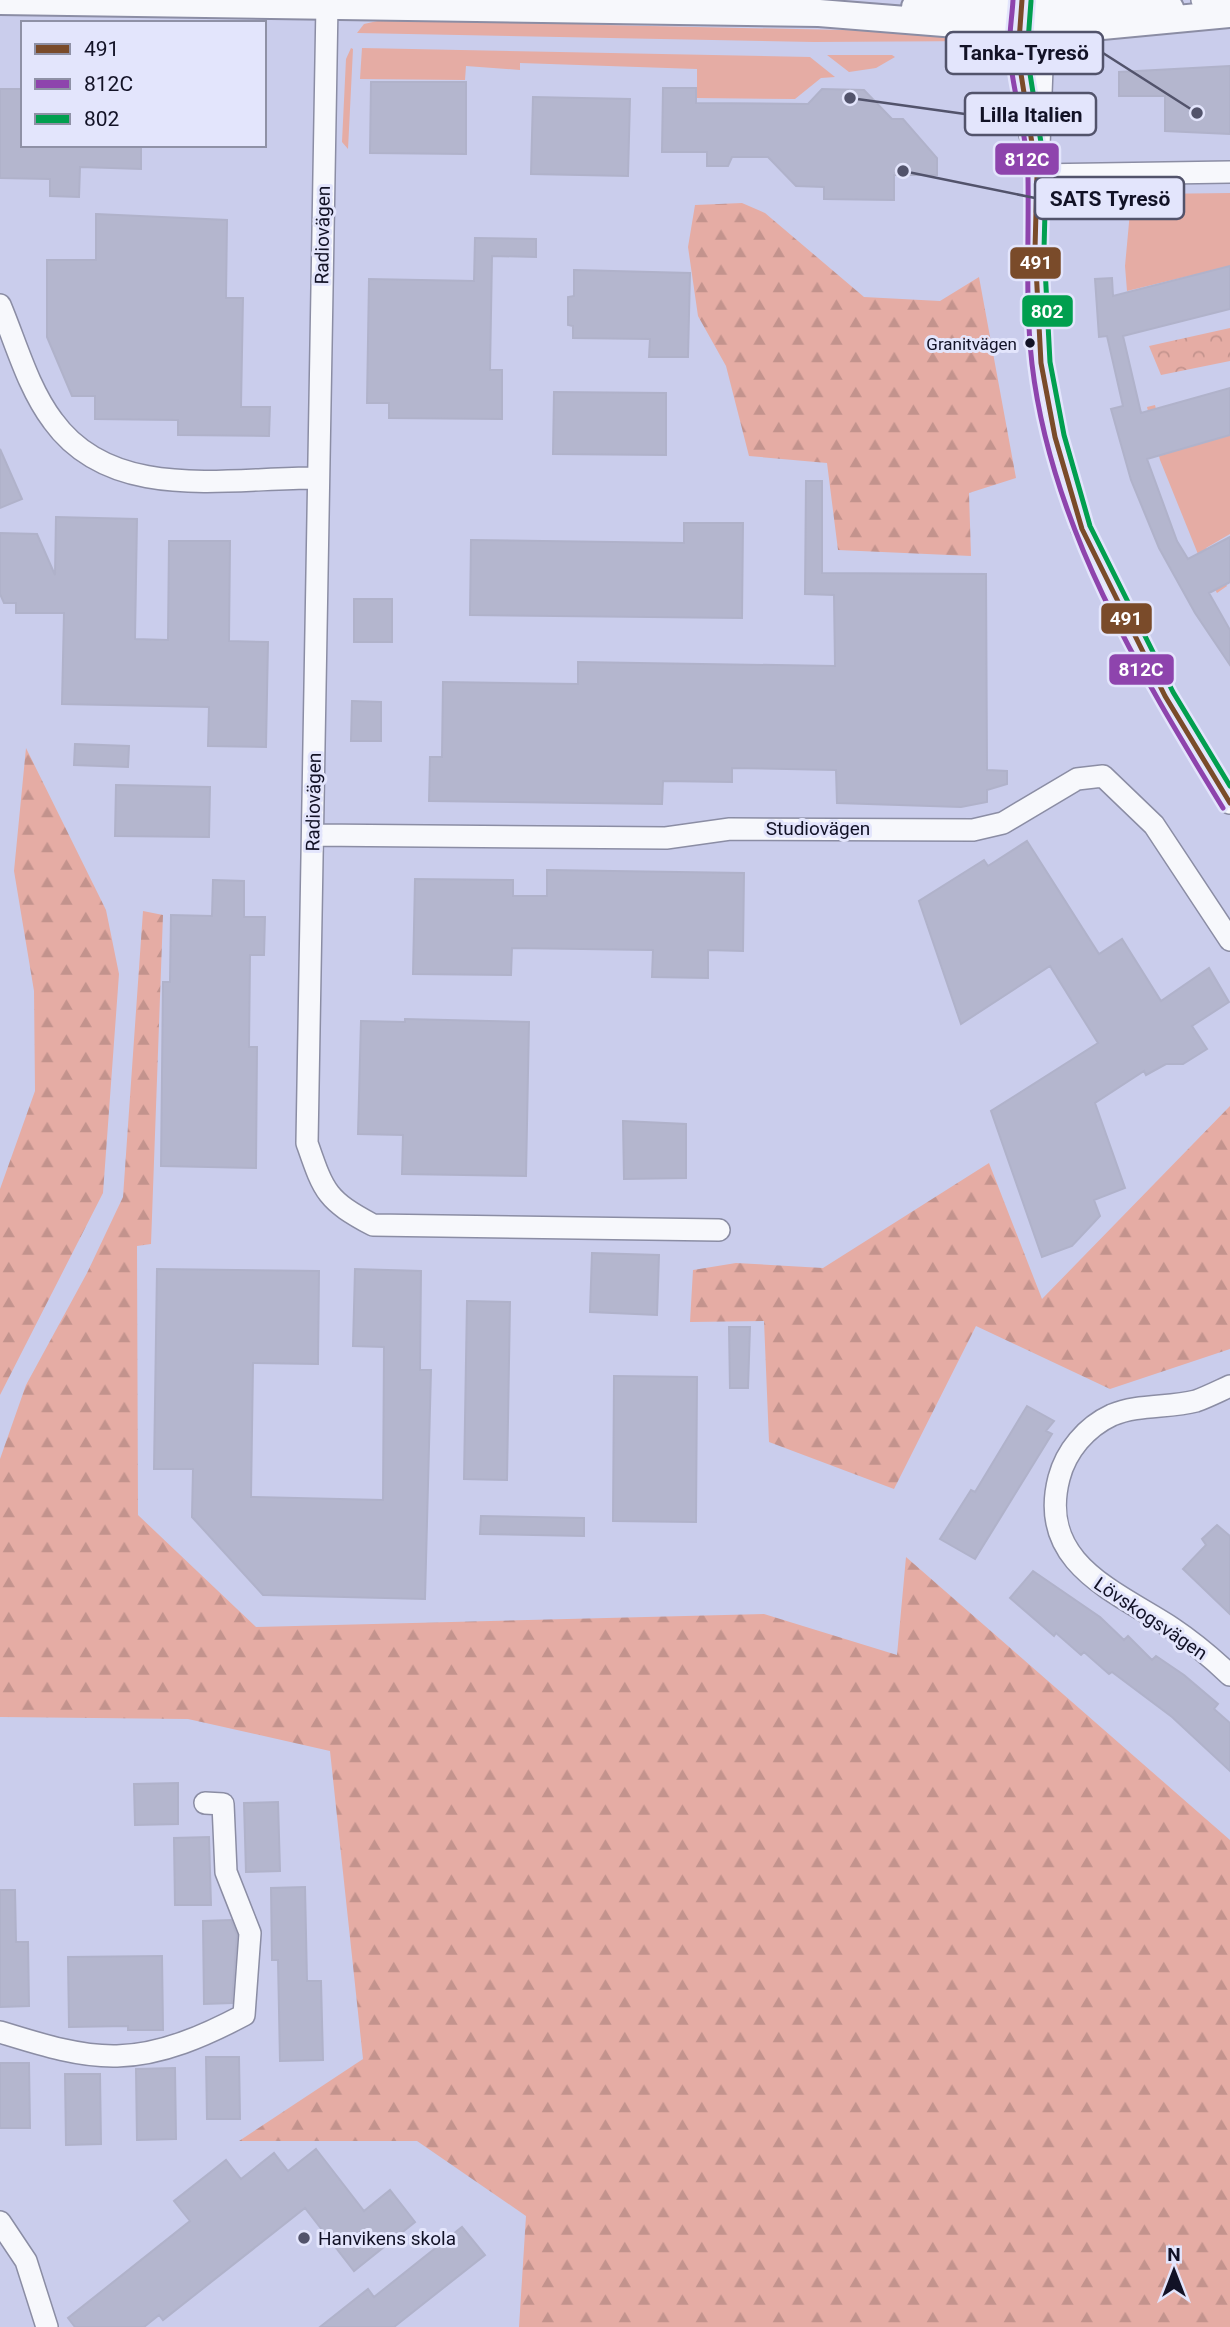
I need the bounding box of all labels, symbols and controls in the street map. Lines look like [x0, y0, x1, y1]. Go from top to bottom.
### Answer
legend [21, 21, 266, 147]
callout: Tanka-Tyresö [946, 32, 1103, 74]
text: 491 [84, 37, 119, 61]
text: Tanka-Tyresö [959, 41, 1089, 65]
text: 812C [84, 72, 133, 96]
callout: Lilla Italien [965, 93, 1096, 135]
text: Lilla Italien [979, 103, 1083, 127]
text: 802 [84, 107, 120, 131]
line badge: 812C [994, 142, 1060, 176]
text: 812C [1004, 148, 1050, 171]
callout: SATS Tyresö [1035, 177, 1184, 219]
street label: Radiovägen [310, 185, 335, 285]
text: SATS Tyresö [1050, 187, 1170, 211]
line badge: 491 [1009, 246, 1062, 280]
text: 491 [1020, 251, 1052, 274]
line badge: 802 [1021, 294, 1074, 328]
text: 802 [1031, 300, 1063, 323]
place label: Granitvägen [926, 334, 1017, 354]
marker: Granitvägen [1023, 336, 1037, 350]
line badge: 491 [1100, 602, 1153, 635]
text: 491 [1110, 607, 1142, 630]
line badge: 812C [1108, 653, 1175, 686]
text: 812C [1118, 658, 1164, 681]
street label: Radiovägen [301, 752, 326, 852]
street label: Studiovägen [766, 817, 870, 840]
street label: Lövskogsvägen [1090, 1572, 1212, 1665]
place label: Hanvikens skola [318, 2227, 456, 2250]
marker: Hanvikens skola [296, 2230, 312, 2246]
north arrow [1139, 2236, 1209, 2306]
text: N [1167, 2243, 1181, 2266]

